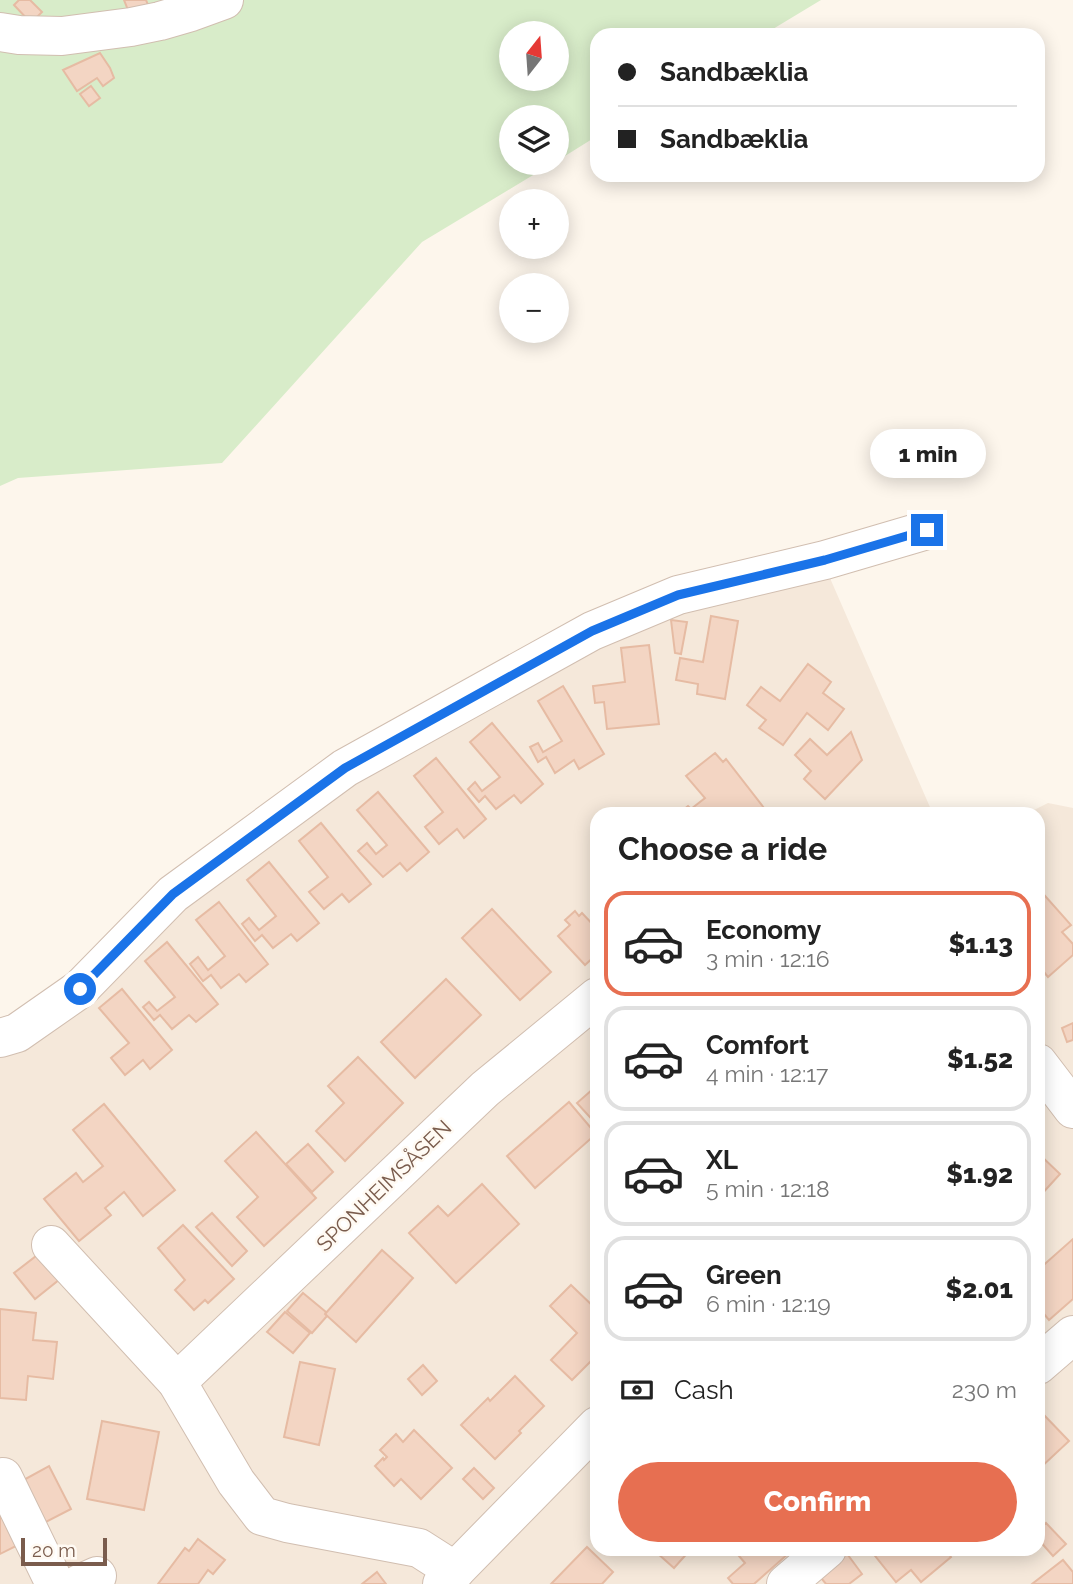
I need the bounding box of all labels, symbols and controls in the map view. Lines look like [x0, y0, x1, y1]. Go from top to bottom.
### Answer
north arrow [499, 21, 569, 91]
map controls [499, 21, 569, 343]
text: Sandbæklia [660, 57, 808, 87]
button: layers [499, 105, 569, 175]
text: Sandbæklia [660, 124, 808, 154]
button: + [499, 189, 569, 259]
button: − [499, 273, 569, 343]
callout: 1 min [869, 428, 985, 477]
text: 1 min [898, 440, 958, 467]
route end [911, 514, 943, 546]
text: Choose a ride [618, 830, 827, 867]
icon: car [622, 912, 685, 975]
text: Economy [706, 915, 821, 945]
text: $1.13 [948, 929, 1013, 959]
text: 3 min · 12:16 [706, 945, 830, 972]
route start [64, 973, 96, 1005]
icon: car [622, 1027, 685, 1090]
text: Comfort [706, 1030, 809, 1060]
text: $1.52 [947, 1044, 1013, 1074]
text: 4 min · 12:17 [706, 1060, 828, 1087]
street label: SPONHEIMSÅSEN [311, 1115, 456, 1256]
icon: car [622, 1142, 685, 1205]
text: XL [706, 1145, 738, 1175]
text: $1.92 [946, 1159, 1013, 1189]
text: 5 min · 12:18 [706, 1175, 830, 1202]
icon: car [622, 1257, 685, 1320]
text: Green [706, 1260, 782, 1290]
text: $2.01 [946, 1274, 1013, 1304]
text: 6 min · 12:19 [706, 1290, 831, 1317]
icon: cash [618, 1371, 656, 1409]
text: Cash [674, 1375, 734, 1405]
text: 230 m [952, 1376, 1017, 1403]
button: Confirm [618, 1462, 1017, 1542]
scale bar [21, 1535, 107, 1567]
text: 20 m [32, 1539, 76, 1561]

